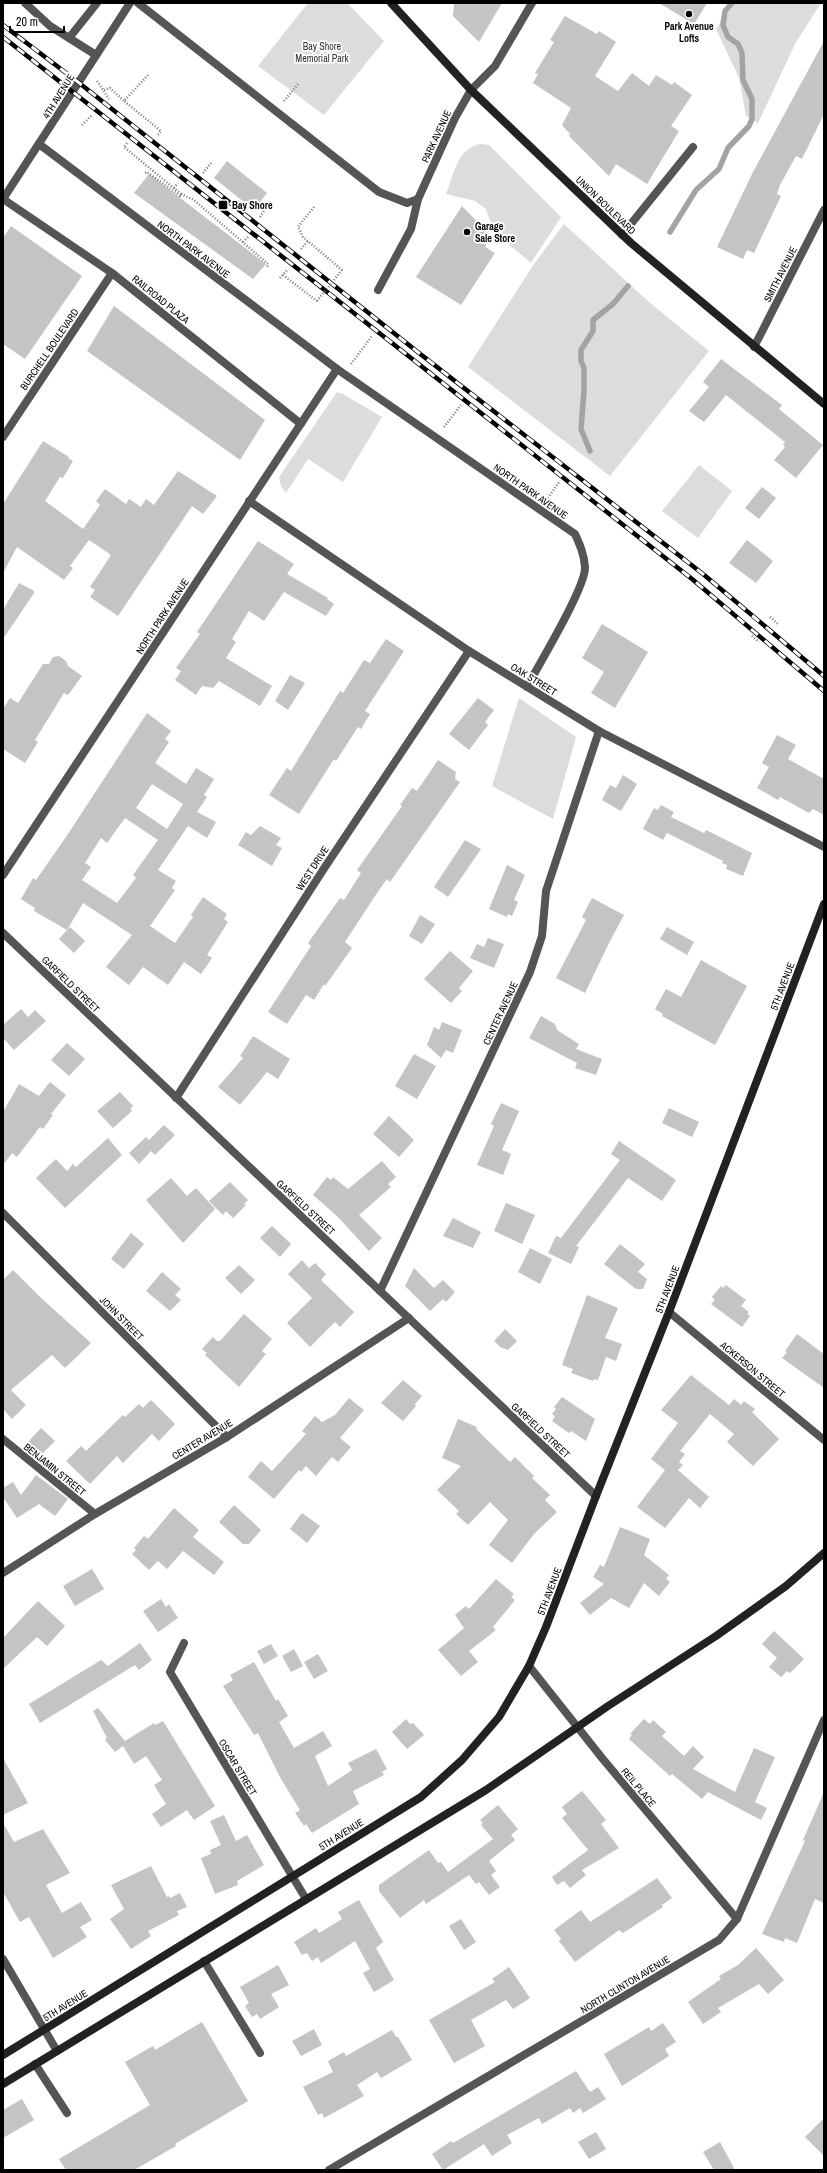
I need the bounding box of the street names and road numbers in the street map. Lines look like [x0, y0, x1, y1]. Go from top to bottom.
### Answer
street label: 4TH AVENUE [40, 71, 77, 121]
street label: PARK AVENUE [419, 108, 454, 165]
street label: UNION BOULEVARD [573, 173, 639, 237]
street label: NORTH PARK AVENUE [155, 218, 233, 281]
street label: SMITH AVENUE [761, 244, 800, 304]
street label: RAILROAD PLAZA [129, 272, 192, 327]
street label: BURCHELL BOULEVARD [17, 306, 82, 393]
street label: NORTH PARK AVENUE [491, 461, 570, 522]
street label: NORTH PARK AVENUE [133, 576, 192, 657]
street label: OAK STREET [508, 660, 559, 699]
street label: WEST DRIVE [293, 843, 332, 893]
street label: GARFIELD STREET [39, 953, 102, 1015]
street label: 5TH AVENUE [767, 960, 798, 1012]
street label: CENTER AVENUE [480, 979, 521, 1047]
street label: GARFIELD STREET [274, 1177, 338, 1238]
street label: 5TH AVENUE [652, 1263, 683, 1315]
street label: JOHN STREET [97, 1294, 146, 1343]
street label: ACKERSON STREET [717, 1338, 788, 1400]
street label: GARFIELD STREET [509, 1400, 573, 1461]
street label: CENTER AVENUE [169, 1416, 235, 1463]
street label: BENJAMIN STREET [21, 1440, 88, 1498]
street label: 5TH AVENUE [534, 1565, 565, 1617]
street label: OSCAR STREET [216, 1737, 260, 1798]
street label: REIL PLACE [618, 1765, 659, 1810]
street label: 5TH AVENUE [316, 1816, 366, 1853]
street label: NORTH CLINTON AVENUE [578, 1953, 672, 2016]
street label: 5TH AVENUE [40, 1987, 90, 2024]

